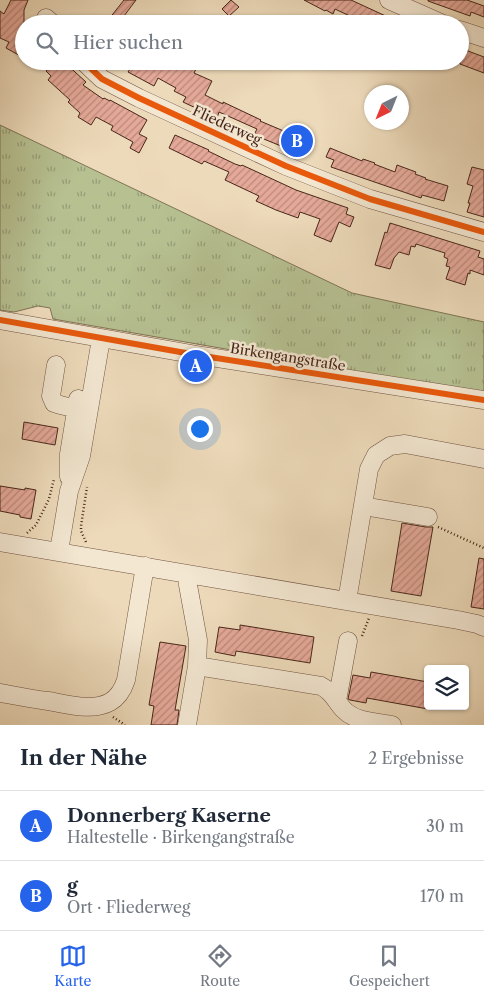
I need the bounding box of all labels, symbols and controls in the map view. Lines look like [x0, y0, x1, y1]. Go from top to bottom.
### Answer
search box [15, 15, 469, 70]
icon: search [33, 29, 61, 57]
text: Hier suchen [73, 31, 183, 54]
north arrow [364, 85, 409, 130]
street label: Fliederweg [190, 101, 265, 149]
pin: B [281, 122, 313, 160]
street label: Birkengangstraße [229, 339, 347, 375]
pin: A [180, 347, 212, 385]
your location [187, 416, 213, 442]
map controls [424, 665, 469, 710]
button: layers [424, 665, 469, 710]
text: In der Nähe [20, 745, 147, 770]
text: 2 Ergebnisse [368, 748, 464, 768]
text: Donnerberg Kaserne [67, 804, 271, 827]
text: A [30, 816, 42, 836]
text: 30 m [426, 816, 464, 836]
text: Haltestelle · Birkengangstraße [67, 827, 295, 847]
text: g [67, 874, 78, 897]
text: B [30, 886, 42, 906]
text: 170 m [420, 886, 464, 906]
text: Ort · Fliederweg [67, 897, 190, 917]
tab: Karte [54, 942, 91, 990]
tab: Route [200, 942, 240, 990]
tab: Gespeichert [349, 942, 430, 990]

